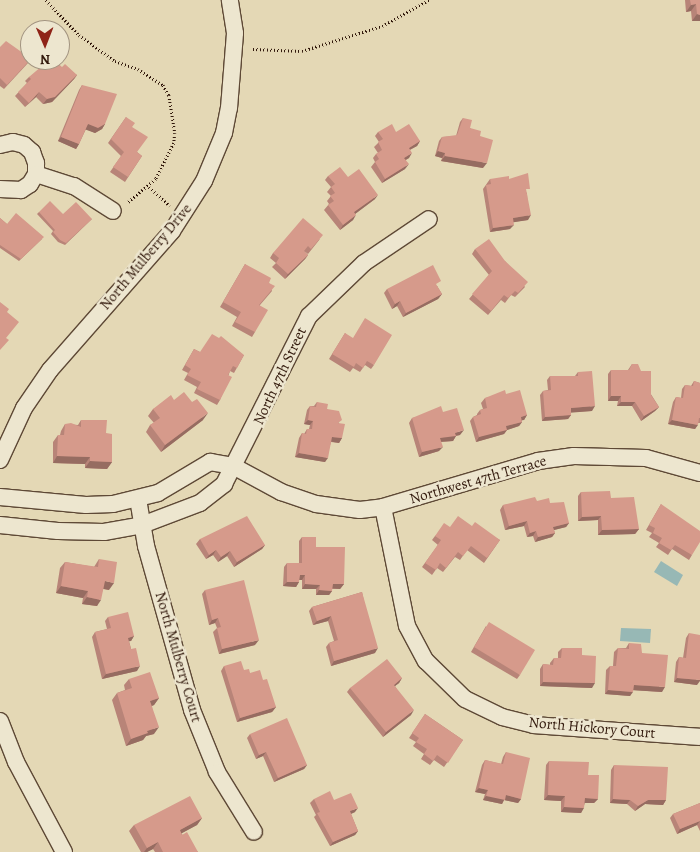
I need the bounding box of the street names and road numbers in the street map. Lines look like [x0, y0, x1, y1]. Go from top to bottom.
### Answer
street label: North Mulberry Drive [96, 200, 196, 314]
street label: North 47th Street [250, 324, 310, 428]
street label: Northwest 47th Terrace [407, 452, 549, 508]
street label: North Mulberry Court [151, 590, 205, 724]
street label: North Hickory Court [528, 713, 656, 743]

